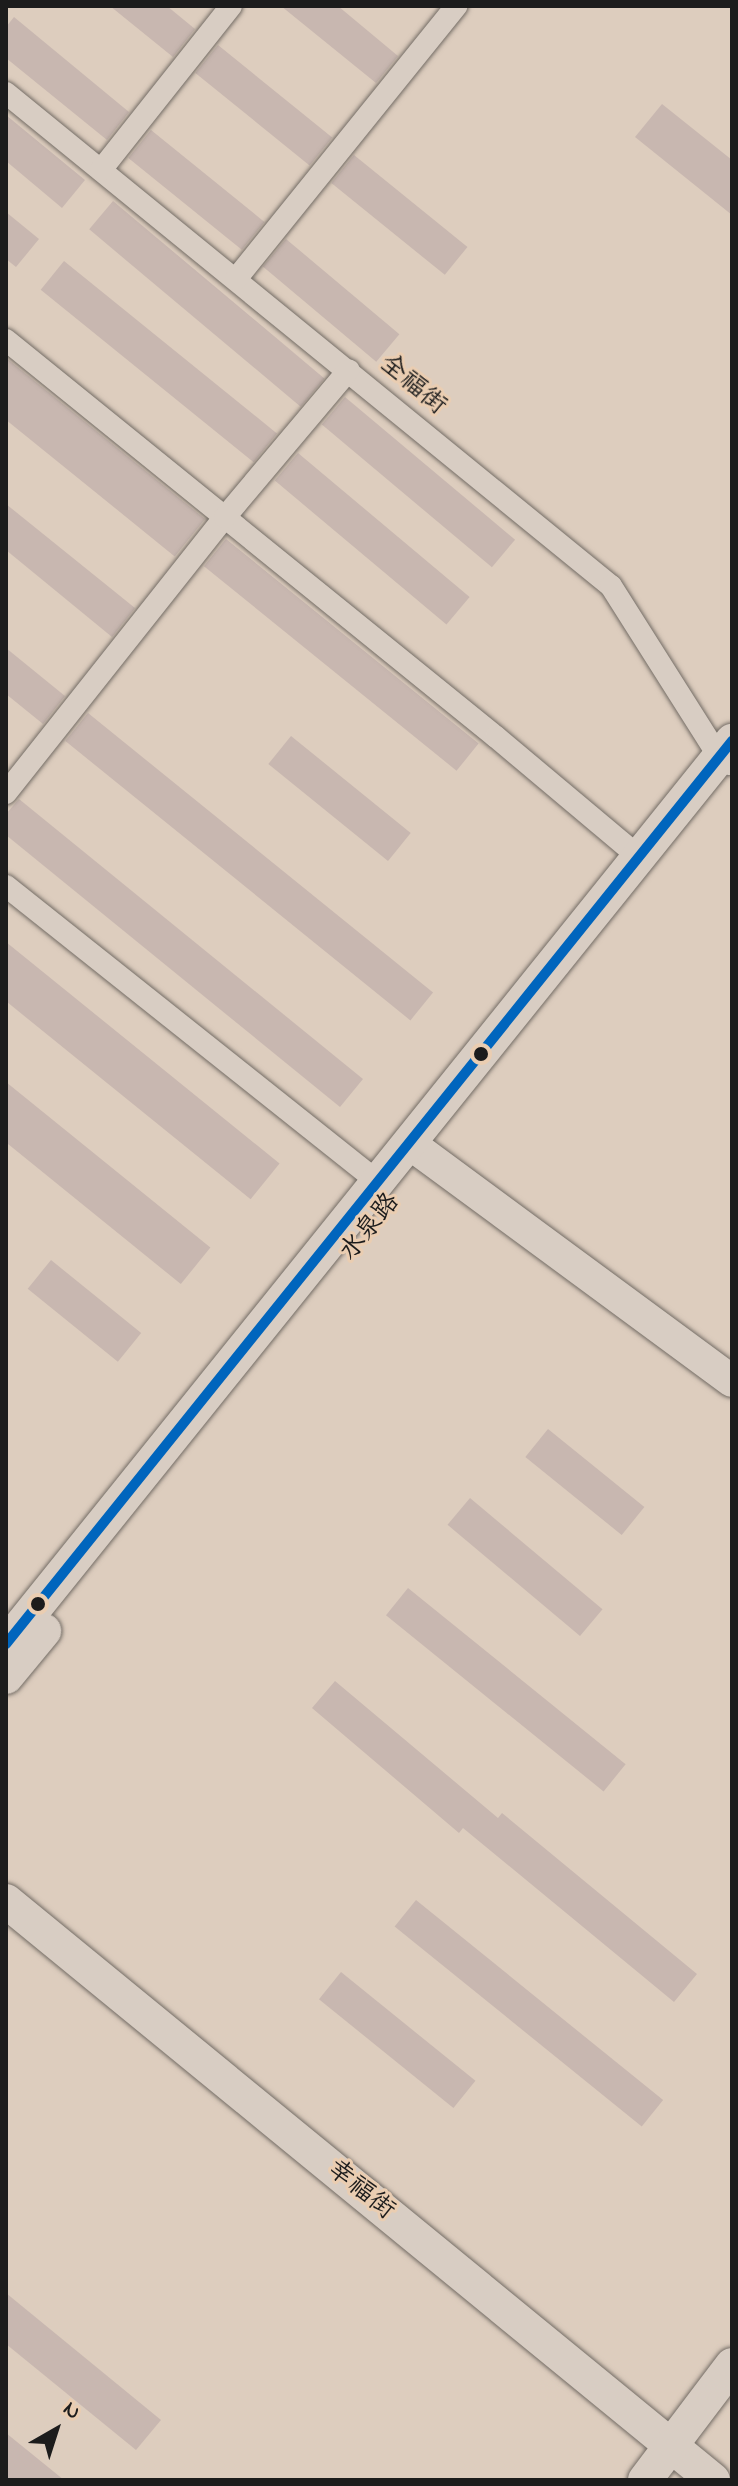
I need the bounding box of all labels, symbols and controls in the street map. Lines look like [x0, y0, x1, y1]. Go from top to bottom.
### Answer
street label: 全福街 [372, 349, 452, 423]
unlabelled marker [473, 1046, 489, 1062]
street label: 水泉路 [334, 1188, 408, 1268]
unlabelled marker [30, 1596, 46, 1612]
street label: 幸福街 [320, 2154, 400, 2228]
north arrow [16, 2390, 96, 2470]
text: N [55, 2394, 87, 2428]

